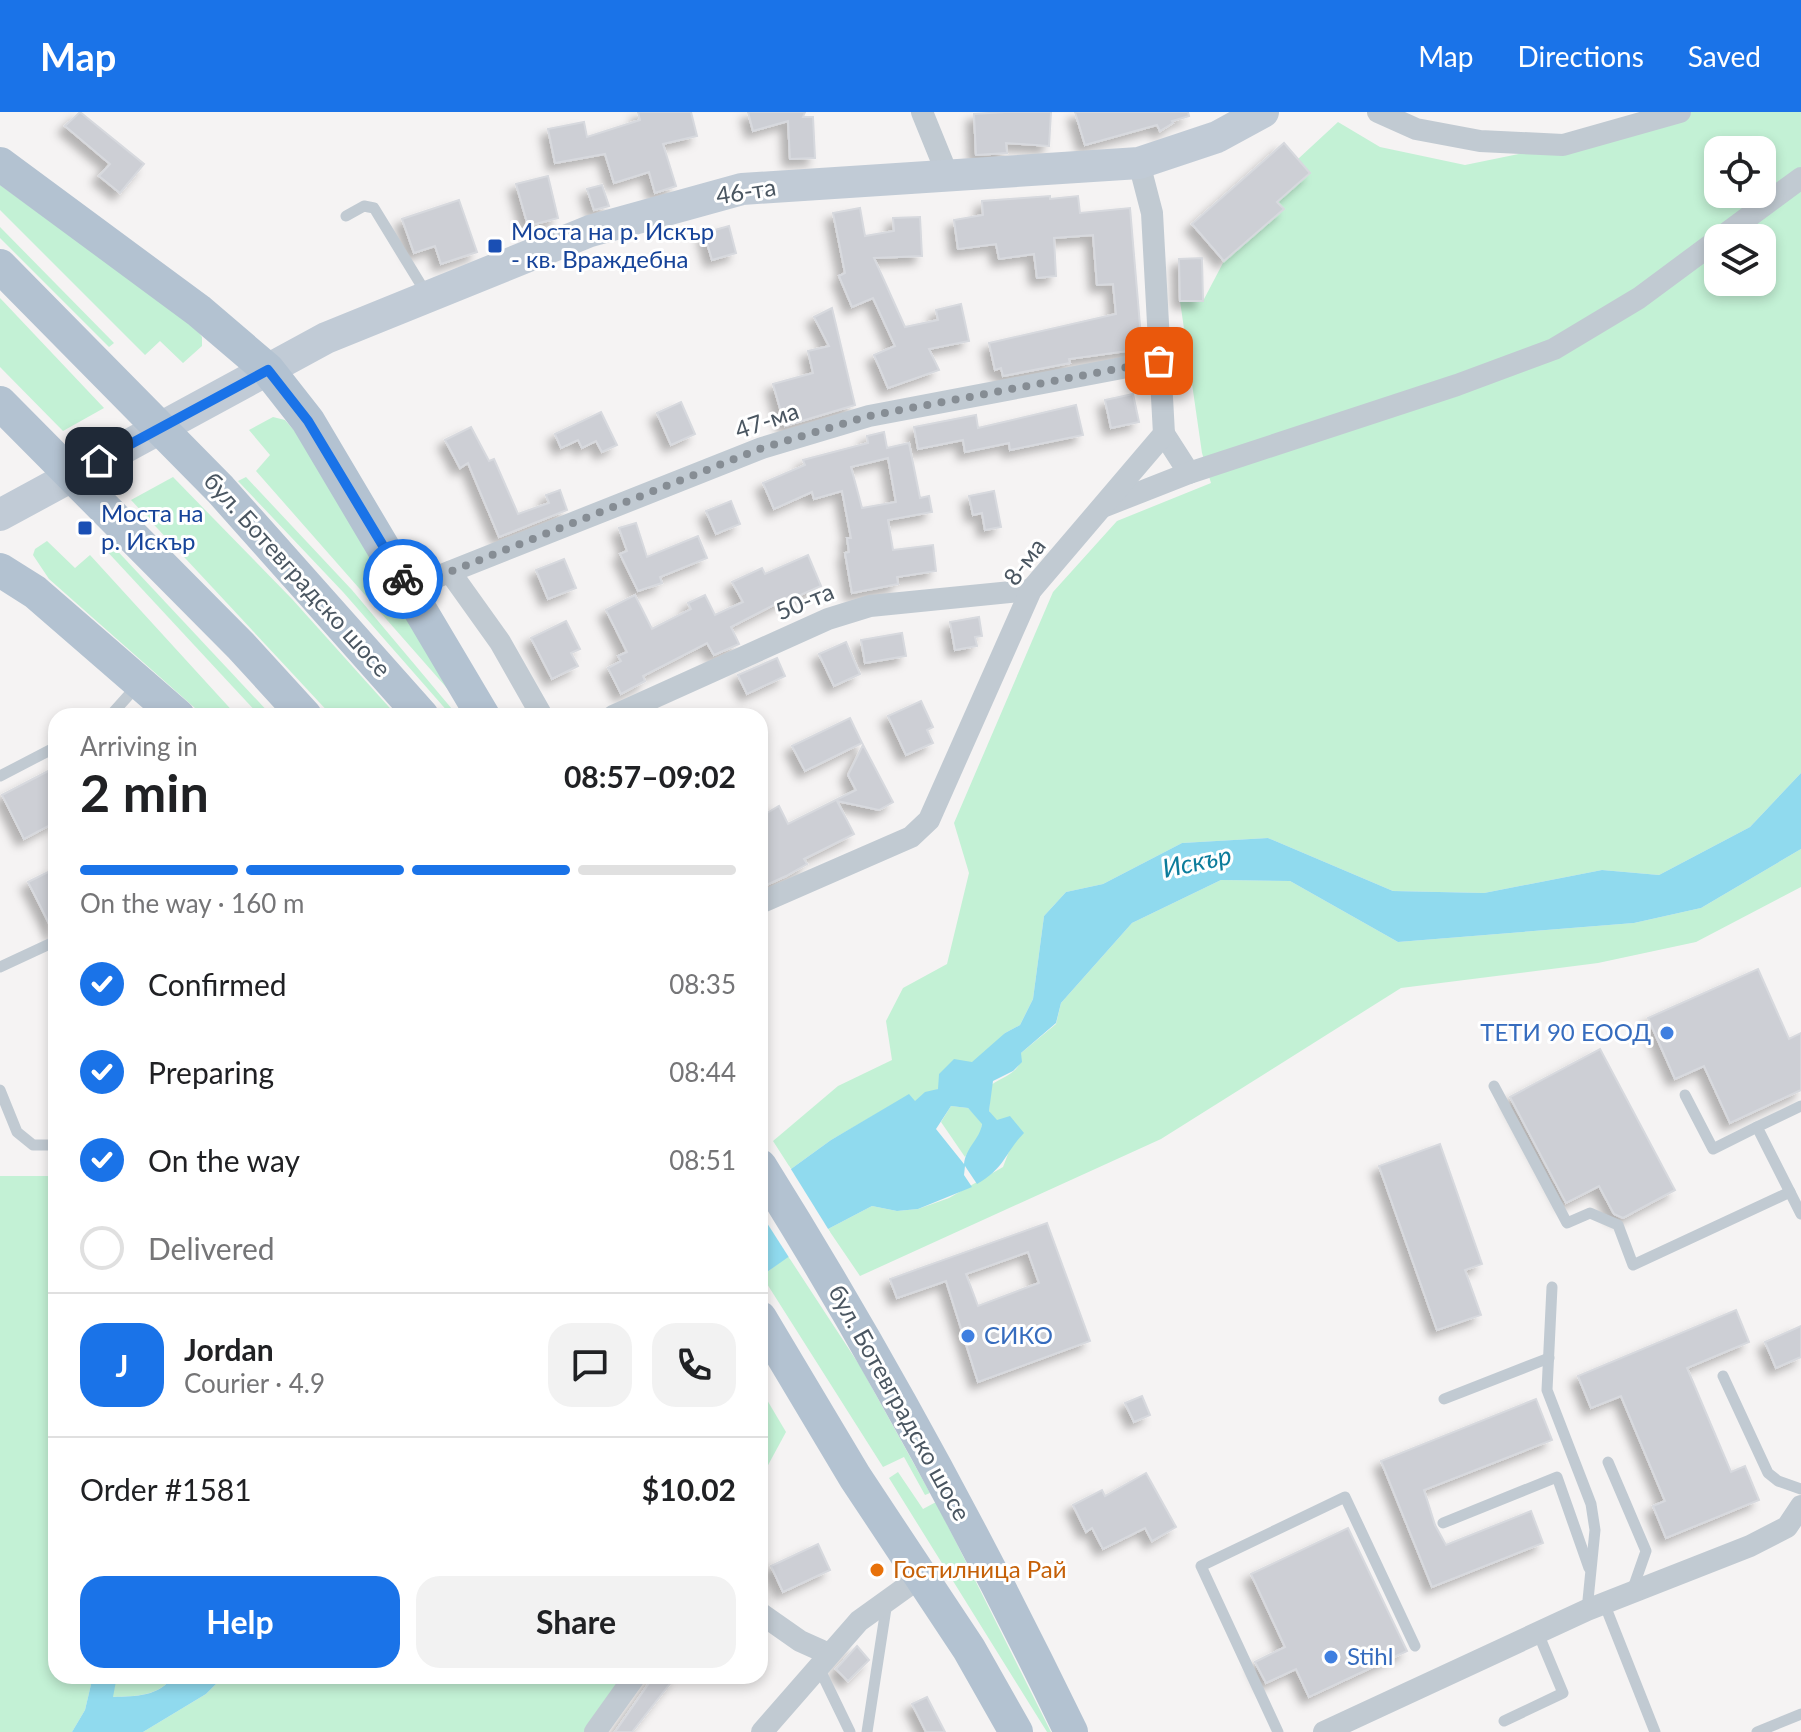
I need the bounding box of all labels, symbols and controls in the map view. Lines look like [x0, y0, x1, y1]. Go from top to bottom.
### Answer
text: Map [40, 33, 116, 79]
text: Map [1418, 39, 1473, 73]
text: Directions [1517, 39, 1644, 73]
text: Saved [1688, 39, 1761, 73]
map controls [1704, 136, 1776, 296]
button: locate [1704, 136, 1776, 208]
street label: 46-та [714, 171, 778, 210]
place label: Моста на р. Искър - кв. Враждебна [511, 216, 714, 273]
button: layers [1704, 224, 1776, 296]
marker: Моста на р. Искър - кв. Враждебна [486, 237, 504, 255]
pin [1125, 327, 1193, 395]
icon: bag [1137, 339, 1181, 383]
street label: 47-ма [731, 395, 802, 444]
pin [65, 427, 133, 495]
icon: home [77, 439, 121, 483]
street label: бул. Ботевградско шосе [199, 466, 398, 682]
place label: Моста на р. Искър [101, 498, 204, 555]
marker: Моста на р. Искър [76, 519, 94, 537]
street label: 8-ма [997, 532, 1051, 590]
courier [363, 539, 443, 619]
icon: bike [381, 557, 425, 601]
street label: 50-та [771, 576, 838, 625]
text: Arriving in [80, 730, 198, 762]
text: 08:57–09:02 [564, 758, 736, 794]
text: 2 min [80, 761, 209, 823]
water label: Искър [1159, 838, 1234, 884]
text: On the way · 160 m [80, 887, 304, 919]
icon: check [80, 962, 124, 1006]
text: Confirmed [148, 966, 287, 1002]
text: 08:35 [669, 968, 736, 1000]
place label: ТЕТИ 90 ЕООД [1480, 1017, 1651, 1046]
marker: ТЕТИ 90 ЕООД [1658, 1024, 1676, 1042]
icon: check [80, 1050, 124, 1094]
text: Preparing [148, 1054, 274, 1090]
text: 08:44 [669, 1056, 736, 1088]
icon: check [80, 1138, 124, 1182]
text: On the way [148, 1142, 300, 1178]
text: 08:51 [669, 1144, 736, 1176]
text: Delivered [148, 1230, 275, 1266]
street label: бул. Ботевградско шосе [823, 1279, 977, 1525]
place label: СИКО [984, 1320, 1053, 1349]
button: chat [548, 1323, 632, 1407]
button: phone [652, 1323, 736, 1407]
marker: СИКО [959, 1327, 977, 1345]
text: Jordan [184, 1331, 274, 1367]
text: J [116, 1347, 128, 1383]
text: Courier · 4.9 [184, 1367, 325, 1399]
text: Order #1581 [80, 1471, 252, 1507]
text: $10.02 [642, 1471, 736, 1507]
place label: Гостилница Рай [893, 1554, 1067, 1583]
marker: Гостилница Рай [868, 1561, 886, 1579]
button: Help [80, 1576, 400, 1668]
button: Share [416, 1576, 736, 1668]
place label: Stihl [1347, 1641, 1393, 1670]
marker: Stihl [1322, 1648, 1340, 1666]

